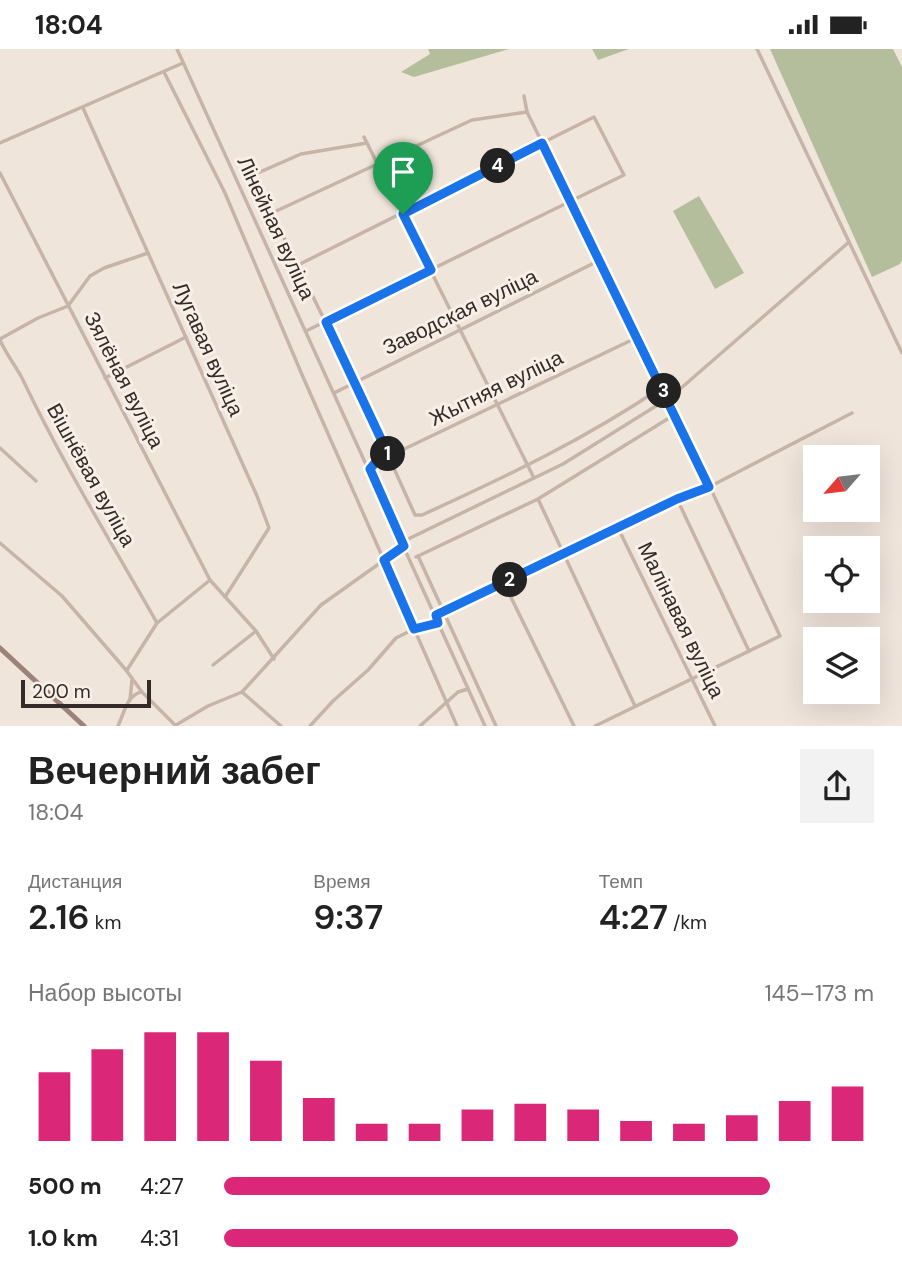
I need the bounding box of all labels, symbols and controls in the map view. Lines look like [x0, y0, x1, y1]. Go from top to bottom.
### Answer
text: 18:04 [35, 8, 103, 42]
pin [373, 142, 433, 214]
pin: 4 [480, 149, 516, 183]
street label: Лінейная вуліца [231, 152, 322, 304]
icon: arrive [384, 153, 422, 191]
text: 4 [491, 153, 504, 178]
street label: Заводская вуліца [378, 262, 542, 362]
street label: Лугавая вуліца [166, 277, 250, 421]
street label: Зялёная вуліца [78, 307, 171, 453]
street label: Жытняя вуліца [425, 343, 568, 432]
pin: 3 [646, 373, 682, 409]
text: 3 [658, 378, 669, 403]
street label: Вішнёвая вуліца [40, 398, 142, 552]
pin: 1 [370, 437, 406, 471]
text: 1 [384, 441, 391, 466]
north arrow [803, 445, 880, 521]
map controls [803, 445, 880, 704]
button: locate [803, 536, 880, 613]
street label: Малінавая вуліца [631, 537, 731, 703]
pin: 2 [492, 563, 528, 597]
text: 2 [504, 567, 515, 592]
button: layers [803, 627, 880, 704]
scale bar [21, 677, 150, 709]
text: 200 m [32, 679, 91, 704]
text: Вечерний забег [28, 746, 321, 796]
button: share [800, 749, 874, 823]
text: 18:04 [28, 797, 84, 827]
text: Дистанция [28, 869, 122, 894]
text: Время [313, 869, 371, 894]
text: Темп [599, 869, 643, 894]
text: 2.16 [28, 894, 90, 940]
text: 9:37 [313, 894, 383, 940]
text: 4:27 [599, 894, 668, 940]
text: km [90, 910, 121, 935]
text: /km [668, 910, 707, 935]
text: Набор высоты [28, 978, 182, 1008]
text: 145–173 m [764, 978, 874, 1008]
text: 500 m [28, 1171, 102, 1201]
text: 4:27 [140, 1171, 184, 1201]
text: 1.0 km [28, 1223, 98, 1253]
text: 4:31 [140, 1223, 179, 1253]

